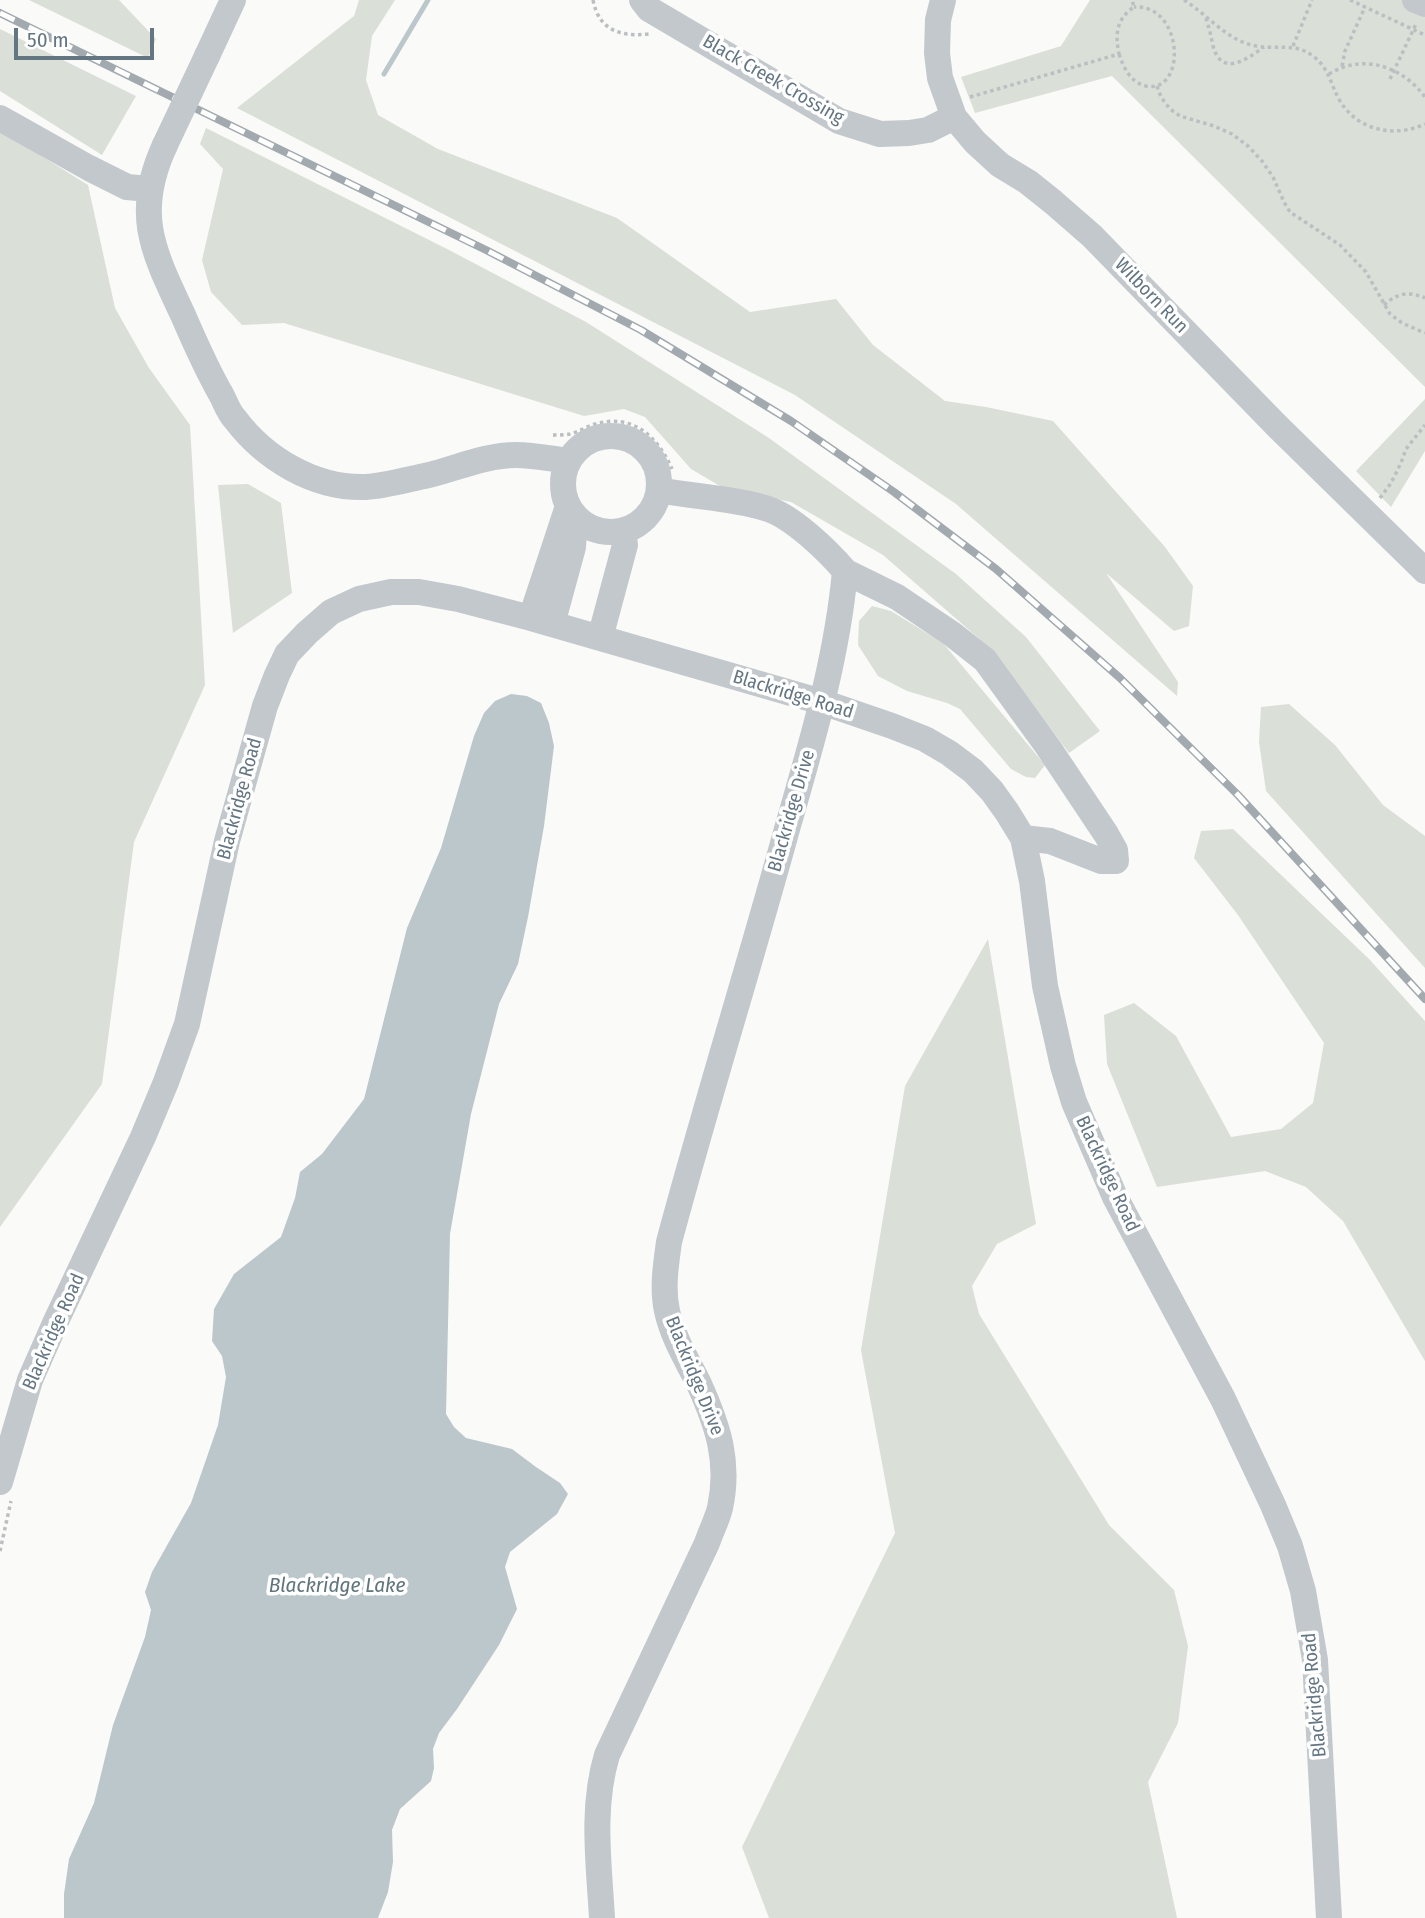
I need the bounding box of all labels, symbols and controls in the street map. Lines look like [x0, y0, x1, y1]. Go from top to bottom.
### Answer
scale bar [18, 14, 158, 58]
text: 50 m [27, 27, 69, 53]
street label: Black Creek Crossing [699, 30, 847, 130]
street label: Wilborn Run [1110, 254, 1192, 338]
street label: Blackridge Road [730, 666, 856, 724]
street label: Blackridge Road [213, 736, 267, 862]
street label: Blackridge Drive [764, 747, 820, 875]
street label: Blackridge Road [1070, 1113, 1144, 1235]
street label: Blackridge Road [18, 1270, 90, 1394]
street label: Blackridge Drive [660, 1313, 728, 1439]
water label: Blackridge Lake [269, 1573, 405, 1599]
street label: Blackridge Road [1298, 1632, 1332, 1758]

